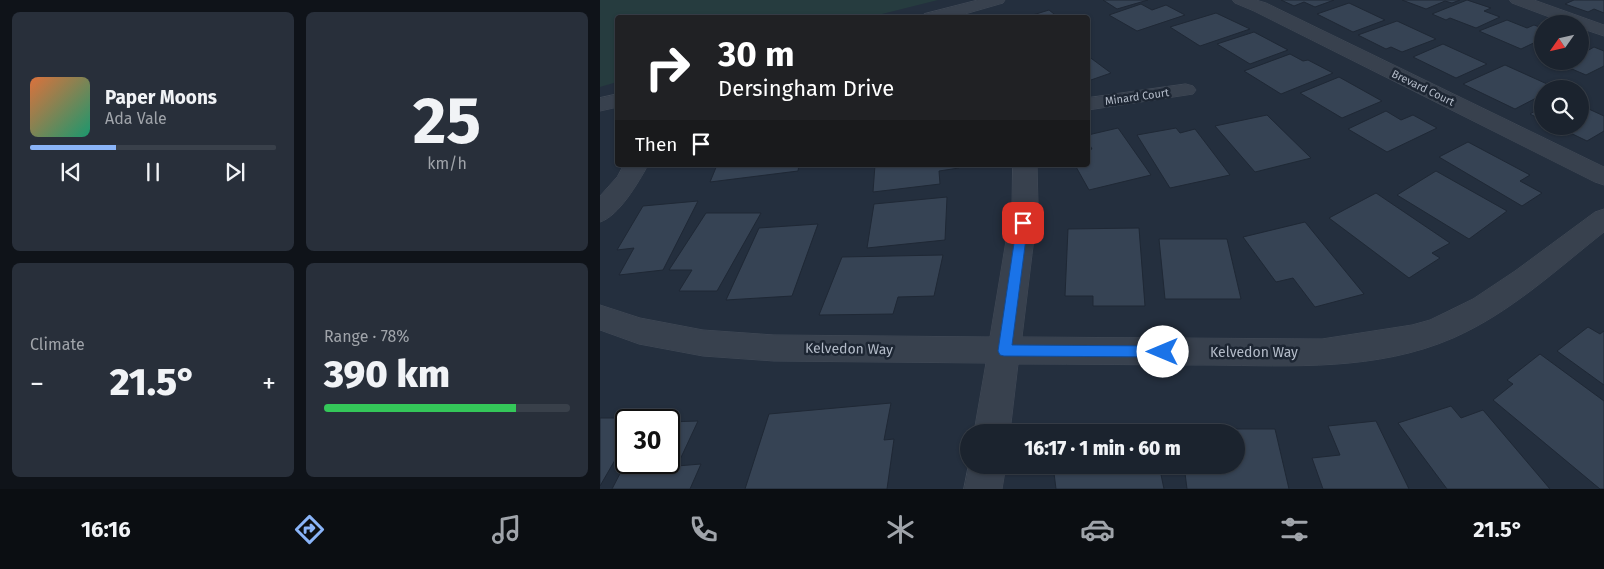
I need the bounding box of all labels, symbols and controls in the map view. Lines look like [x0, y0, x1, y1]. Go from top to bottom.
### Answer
north arrow [1534, 15, 1589, 70]
map controls [1534, 15, 1589, 135]
text: 30 m [718, 33, 795, 75]
icon: right [635, 35, 700, 100]
street label: Brevard Court [1390, 67, 1457, 109]
text: Dersingham Drive [718, 75, 894, 102]
button: search [1534, 80, 1589, 135]
text: 25 [413, 82, 481, 160]
text: Paper Moons [105, 86, 217, 109]
street label: Minard Court [1104, 86, 1170, 108]
text: Ada Vale [105, 109, 167, 128]
icon: arrive [687, 130, 715, 158]
text: Then [635, 133, 677, 156]
text: km/h [427, 154, 467, 173]
icon: previous [57, 158, 85, 186]
icon: pause [139, 158, 167, 186]
icon: next [221, 158, 249, 186]
pin [1002, 202, 1044, 244]
icon: arrive [1009, 209, 1037, 237]
position arrow [1136, 325, 1188, 377]
text: Range · 78% [324, 327, 410, 346]
text: Climate [30, 335, 85, 354]
street label: Kelvedon Way [805, 340, 893, 358]
street label: Kelvedon Way [1210, 344, 1298, 361]
text: 390 km [324, 351, 450, 397]
text: 21.5° [110, 359, 196, 405]
text: − [30, 367, 44, 400]
text: + [262, 367, 276, 400]
speed limit sign: 30 [615, 409, 680, 474]
text: 16:17 · 1 min · 60 m [1024, 437, 1181, 460]
icon: directions [292, 512, 327, 547]
icon: music [489, 512, 524, 547]
icon: phone [686, 512, 721, 547]
icon: climate [883, 512, 918, 547]
icon: car [1080, 512, 1115, 547]
icon: filters [1277, 512, 1312, 547]
text: 16:16 [81, 516, 131, 543]
text: 21.5° [1473, 516, 1523, 543]

